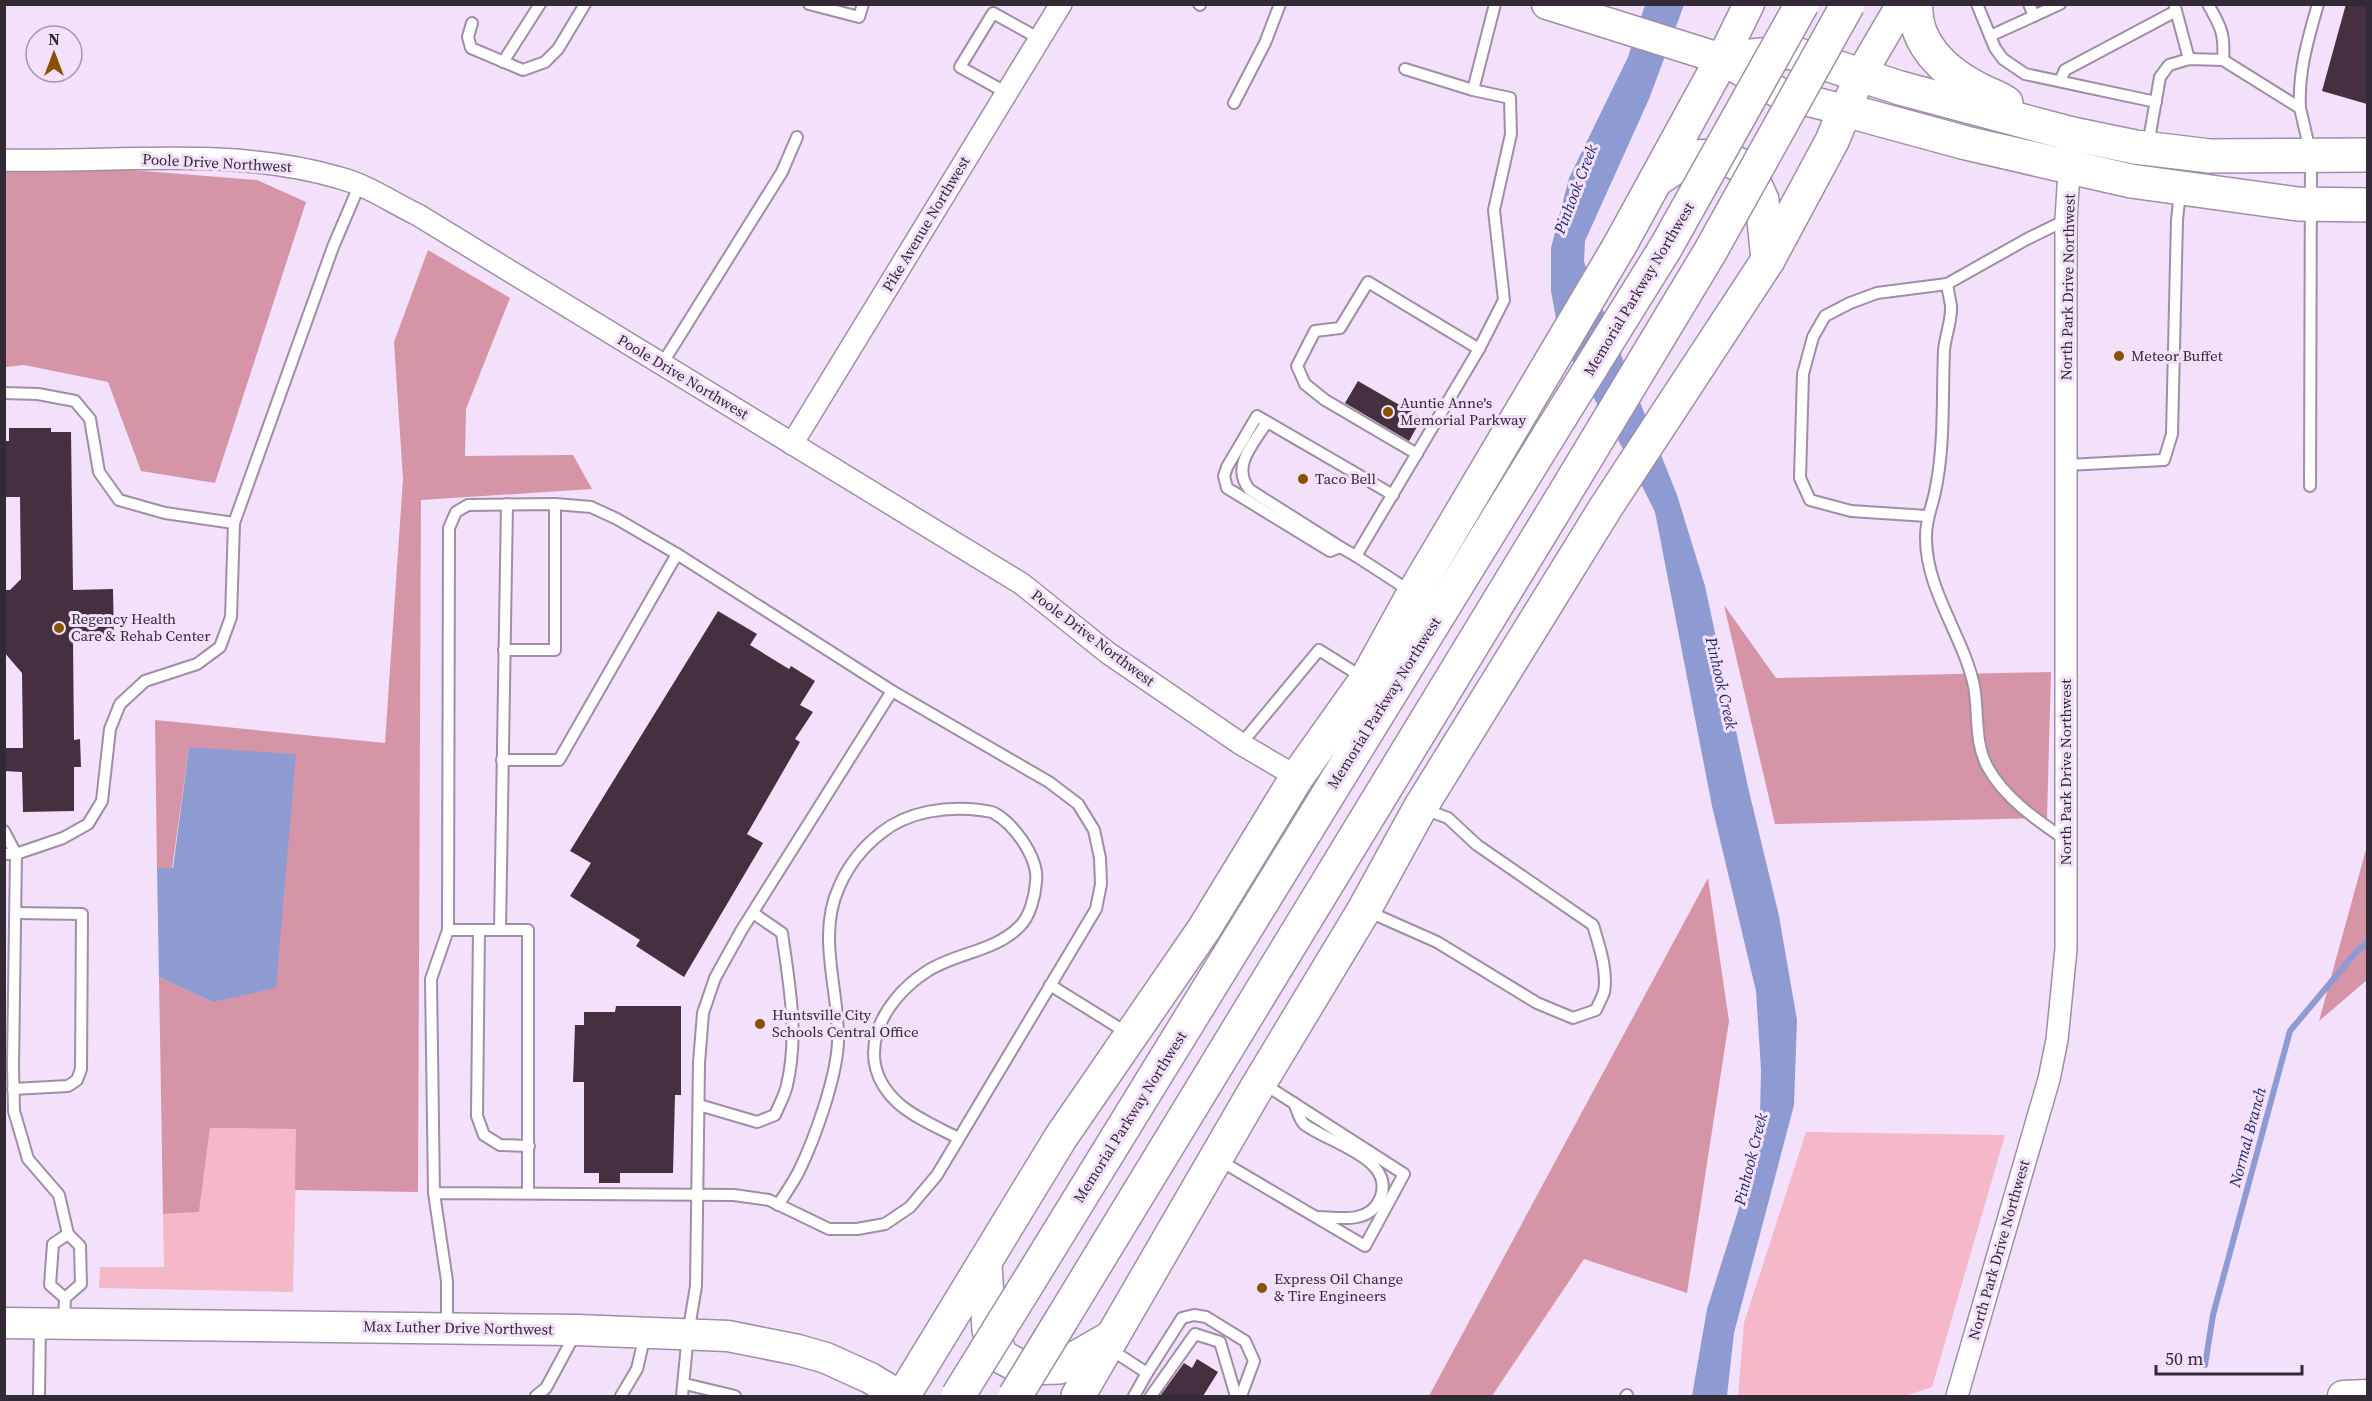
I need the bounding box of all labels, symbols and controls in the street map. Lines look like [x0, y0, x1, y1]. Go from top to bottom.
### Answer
north arrow [24, 24, 84, 84]
text: N [48, 28, 60, 50]
water label: Pinhook Creek [1547, 141, 1602, 238]
street label: Poole Drive Northwest [142, 148, 292, 177]
street label: Pike Avenue Northwest [877, 152, 974, 295]
street label: North Park Drive Northwest [2055, 194, 2080, 380]
street label: Memorial Parkway Northwest [1578, 198, 1699, 379]
street label: Poole Drive Northwest [614, 329, 753, 424]
place label: Meteor Buffet [2131, 345, 2223, 366]
marker: Meteor Buffet [2112, 349, 2126, 363]
place label: Auntie Anne's Memorial Parkway [1400, 392, 1527, 430]
marker: Auntie Anne's Memorial Parkway [1381, 405, 1395, 419]
place label: Taco Bell [1315, 468, 1377, 489]
marker: Taco Bell [1296, 472, 1310, 486]
street label: Poole Drive Northwest [1027, 584, 1159, 691]
place label: Regency Health Care & Rehab Center [71, 608, 211, 646]
street label: Memorial Parkway Northwest [1322, 613, 1445, 793]
marker: Regency Health Care & Rehab Center [52, 621, 66, 635]
water label: Pinhook Creek [1700, 634, 1743, 732]
street label: North Park Drive Northwest [2055, 679, 2076, 865]
place label: Huntsville City Schools Central Office [772, 1004, 919, 1042]
marker: Huntsville City Schools Central Office [753, 1017, 767, 1031]
street label: Memorial Parkway Northwest [1068, 1027, 1191, 1207]
water label: Normal Branch [2223, 1084, 2271, 1190]
water label: Pinhook Creek [1728, 1110, 1772, 1208]
street label: North Park Drive Northwest [1963, 1157, 2034, 1342]
place label: Express Oil Change & Tire Engineers [1274, 1268, 1404, 1306]
marker: Express Oil Change & Tire Engineers [1255, 1281, 1269, 1295]
street label: Max Luther Drive Northwest [363, 1315, 553, 1340]
scale bar [2156, 1338, 2302, 1376]
text: 50 m [2165, 1346, 2203, 1371]

